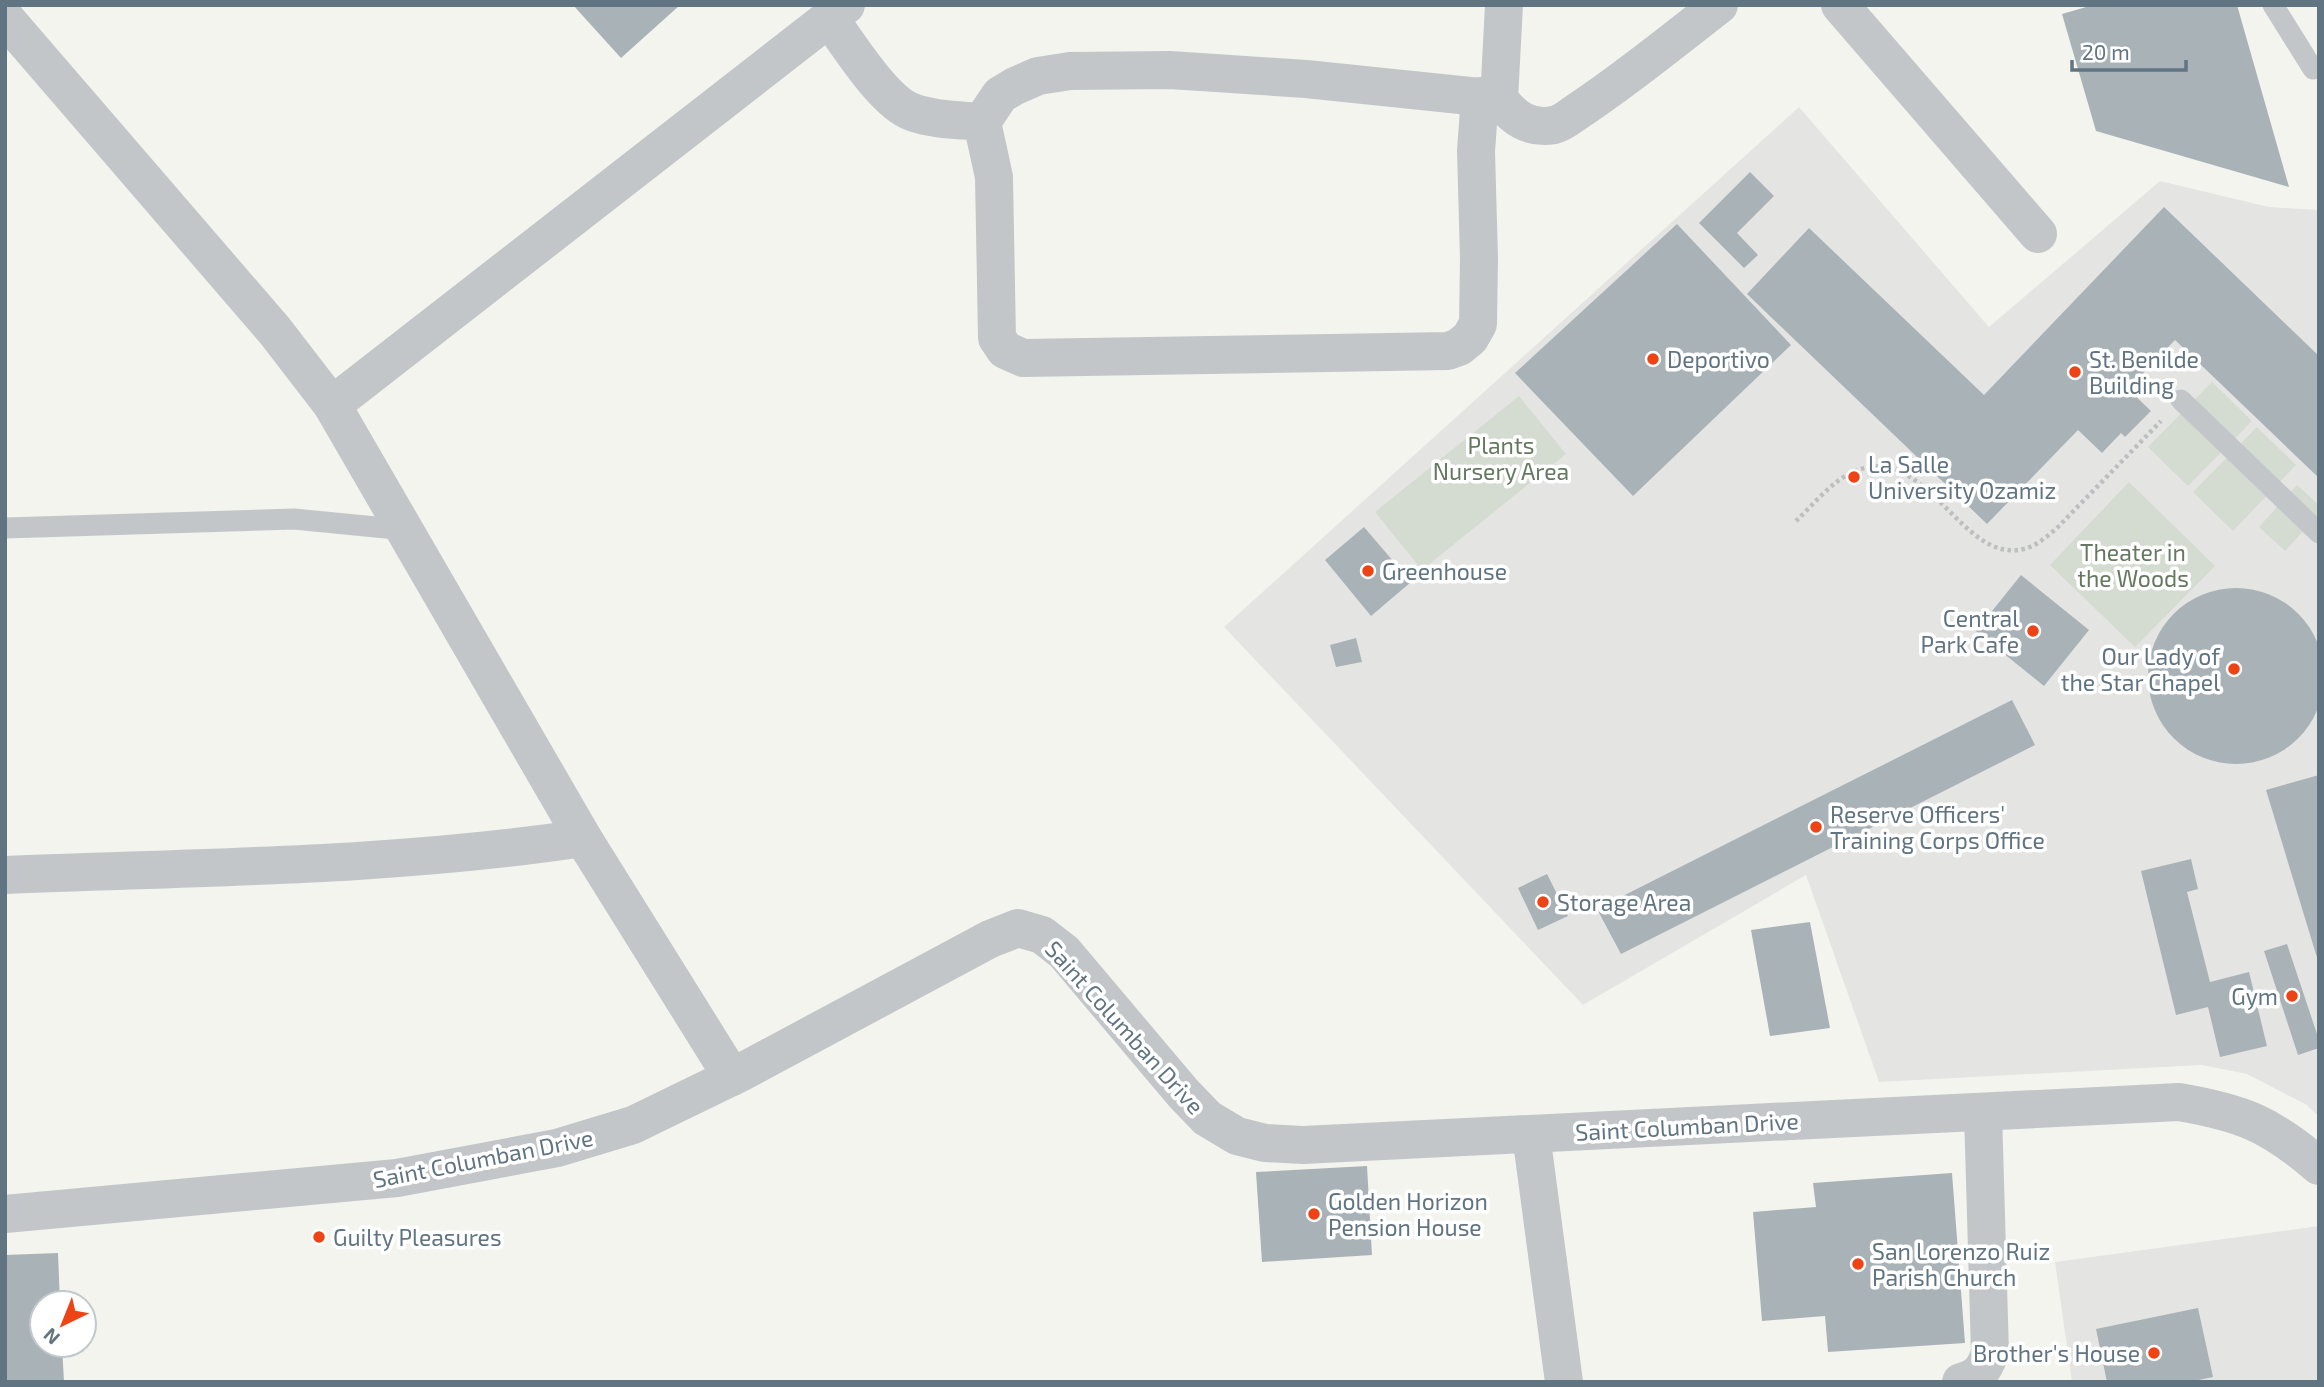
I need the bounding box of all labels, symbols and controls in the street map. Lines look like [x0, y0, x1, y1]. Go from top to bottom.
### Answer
scale bar [2072, 28, 2186, 72]
text: 20 m [2082, 39, 2130, 64]
place label: Deportivo [1667, 345, 1770, 373]
place label: St. Benilde Building [2089, 345, 2199, 399]
marker: Deportivo [1645, 351, 1661, 367]
marker: St. Benilde Building [2067, 364, 2083, 380]
park label: Plants Nursery Area [1433, 431, 1569, 485]
place label: La Salle University Ozamiz [1868, 450, 2056, 504]
marker: La Salle University Ozamiz [1846, 469, 1862, 485]
park label: Theater in the Woods [2077, 538, 2189, 592]
place label: Greenhouse [1382, 557, 1507, 585]
marker: Greenhouse [1360, 563, 1376, 579]
place label: Central Park Cafe [1920, 604, 2019, 658]
marker: Central Park Cafe [2025, 623, 2041, 639]
place label: Our Lady of the Star Chapel [2061, 642, 2221, 696]
marker: Our Lady of the Star Chapel [2226, 661, 2242, 677]
place label: Reserve Officers' Training Corps Office [1830, 800, 2045, 854]
marker: Reserve Officers' Training Corps Office [1808, 819, 1824, 835]
place label: Storage Area [1557, 888, 1691, 916]
marker: Storage Area [1535, 894, 1551, 910]
street label: Saint Columban Drive [1040, 935, 1210, 1119]
place label: Gym [2231, 982, 2278, 1010]
marker: Gym [2284, 988, 2300, 1004]
street label: Saint Columban Drive [1575, 1106, 1799, 1146]
street label: Saint Columban Drive [371, 1123, 595, 1193]
place label: Golden Horizon Pension House [1328, 1187, 1488, 1241]
marker: Golden Horizon Pension House [1306, 1206, 1322, 1222]
place label: Guilty Pleasures [333, 1223, 502, 1251]
marker: Guilty Pleasures [311, 1229, 327, 1245]
place label: San Lorenzo Ruiz Parish Church [1872, 1237, 2050, 1291]
marker: San Lorenzo Ruiz Parish Church [1850, 1256, 1866, 1272]
north arrow [28, 1289, 98, 1359]
text: N [38, 1324, 64, 1350]
place label: Brother's House [1973, 1339, 2140, 1367]
marker: Brother's House [2146, 1345, 2162, 1361]

